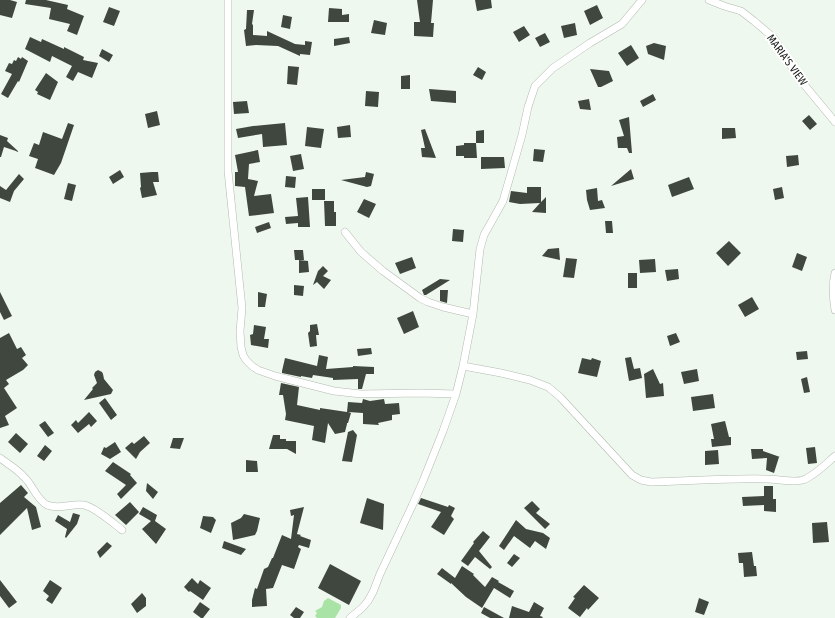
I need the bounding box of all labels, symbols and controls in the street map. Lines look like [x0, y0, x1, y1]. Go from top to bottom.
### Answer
street label: MARIA'S VIEW [764, 32, 810, 88]

